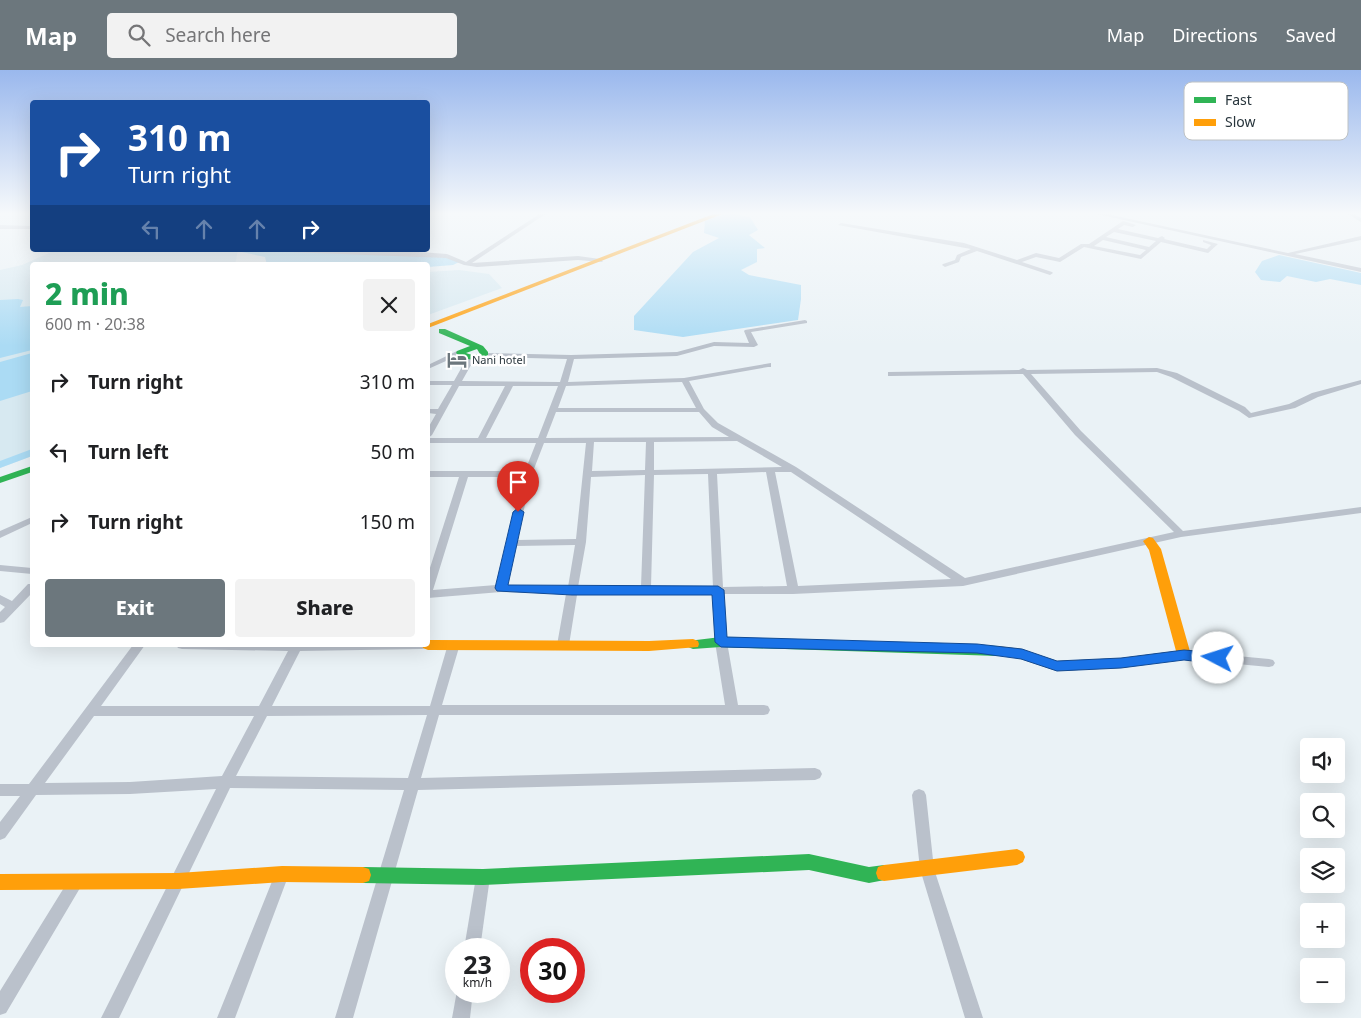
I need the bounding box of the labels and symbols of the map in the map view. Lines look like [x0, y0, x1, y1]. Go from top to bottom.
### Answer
legend [1184, 82, 1348, 140]
text: Fast [1225, 90, 1252, 109]
text: Slow [1225, 112, 1256, 131]
hotel icon: Nani hotel [446, 349, 468, 371]
place label: Nani hotel [472, 352, 526, 367]
pin [497, 461, 539, 512]
position arrow [1191, 631, 1243, 683]
speed limit sign: 30 [520, 938, 585, 1003]

